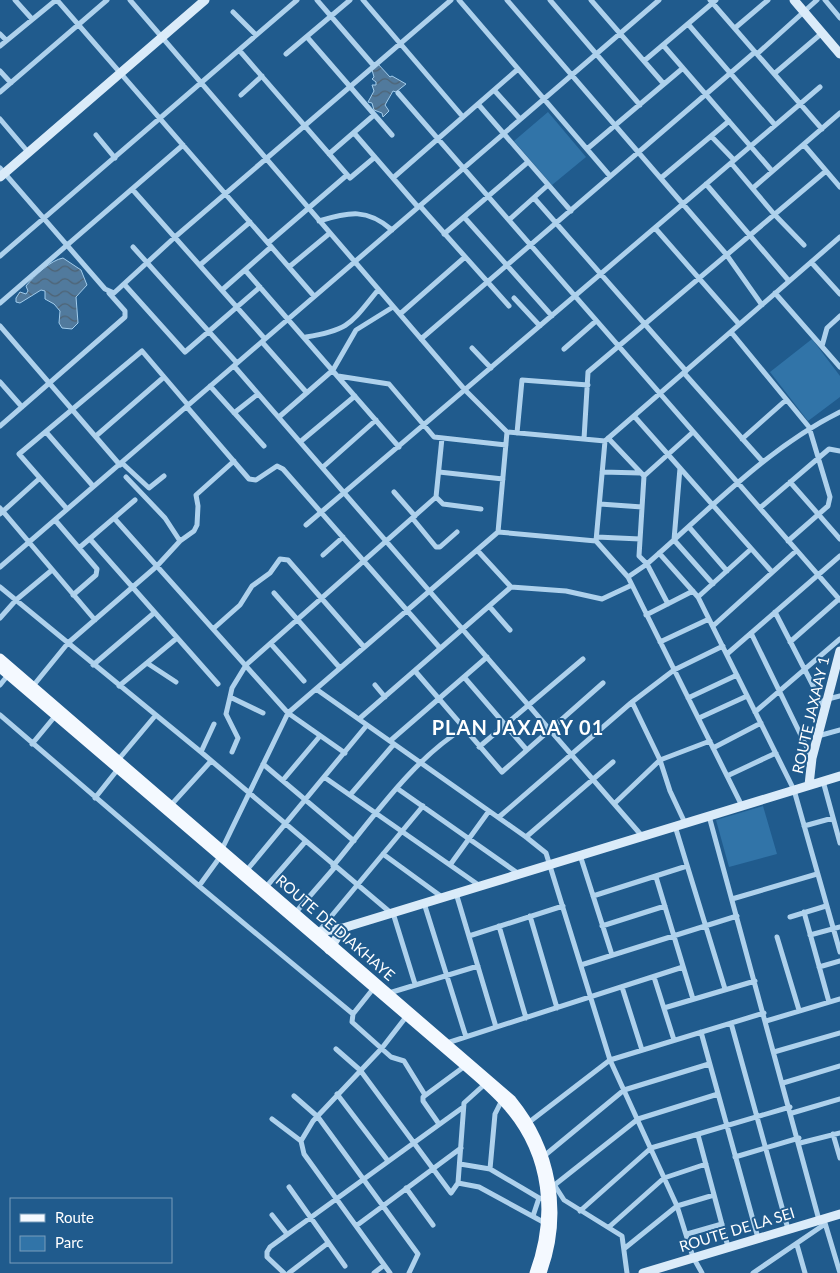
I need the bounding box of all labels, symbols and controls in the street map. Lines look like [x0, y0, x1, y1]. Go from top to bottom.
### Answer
street label: ROUTE JAXAAY 1 [788, 654, 832, 775]
district label: PLAN JAXAAY 01 [432, 715, 604, 739]
street label: ROUTE DE DIAKHAYE [272, 871, 399, 984]
legend [10, 1198, 172, 1263]
street label: ROUTE DE LA SEI [677, 1203, 797, 1255]
text: Route [55, 1208, 94, 1226]
text: Parc [55, 1233, 84, 1251]

